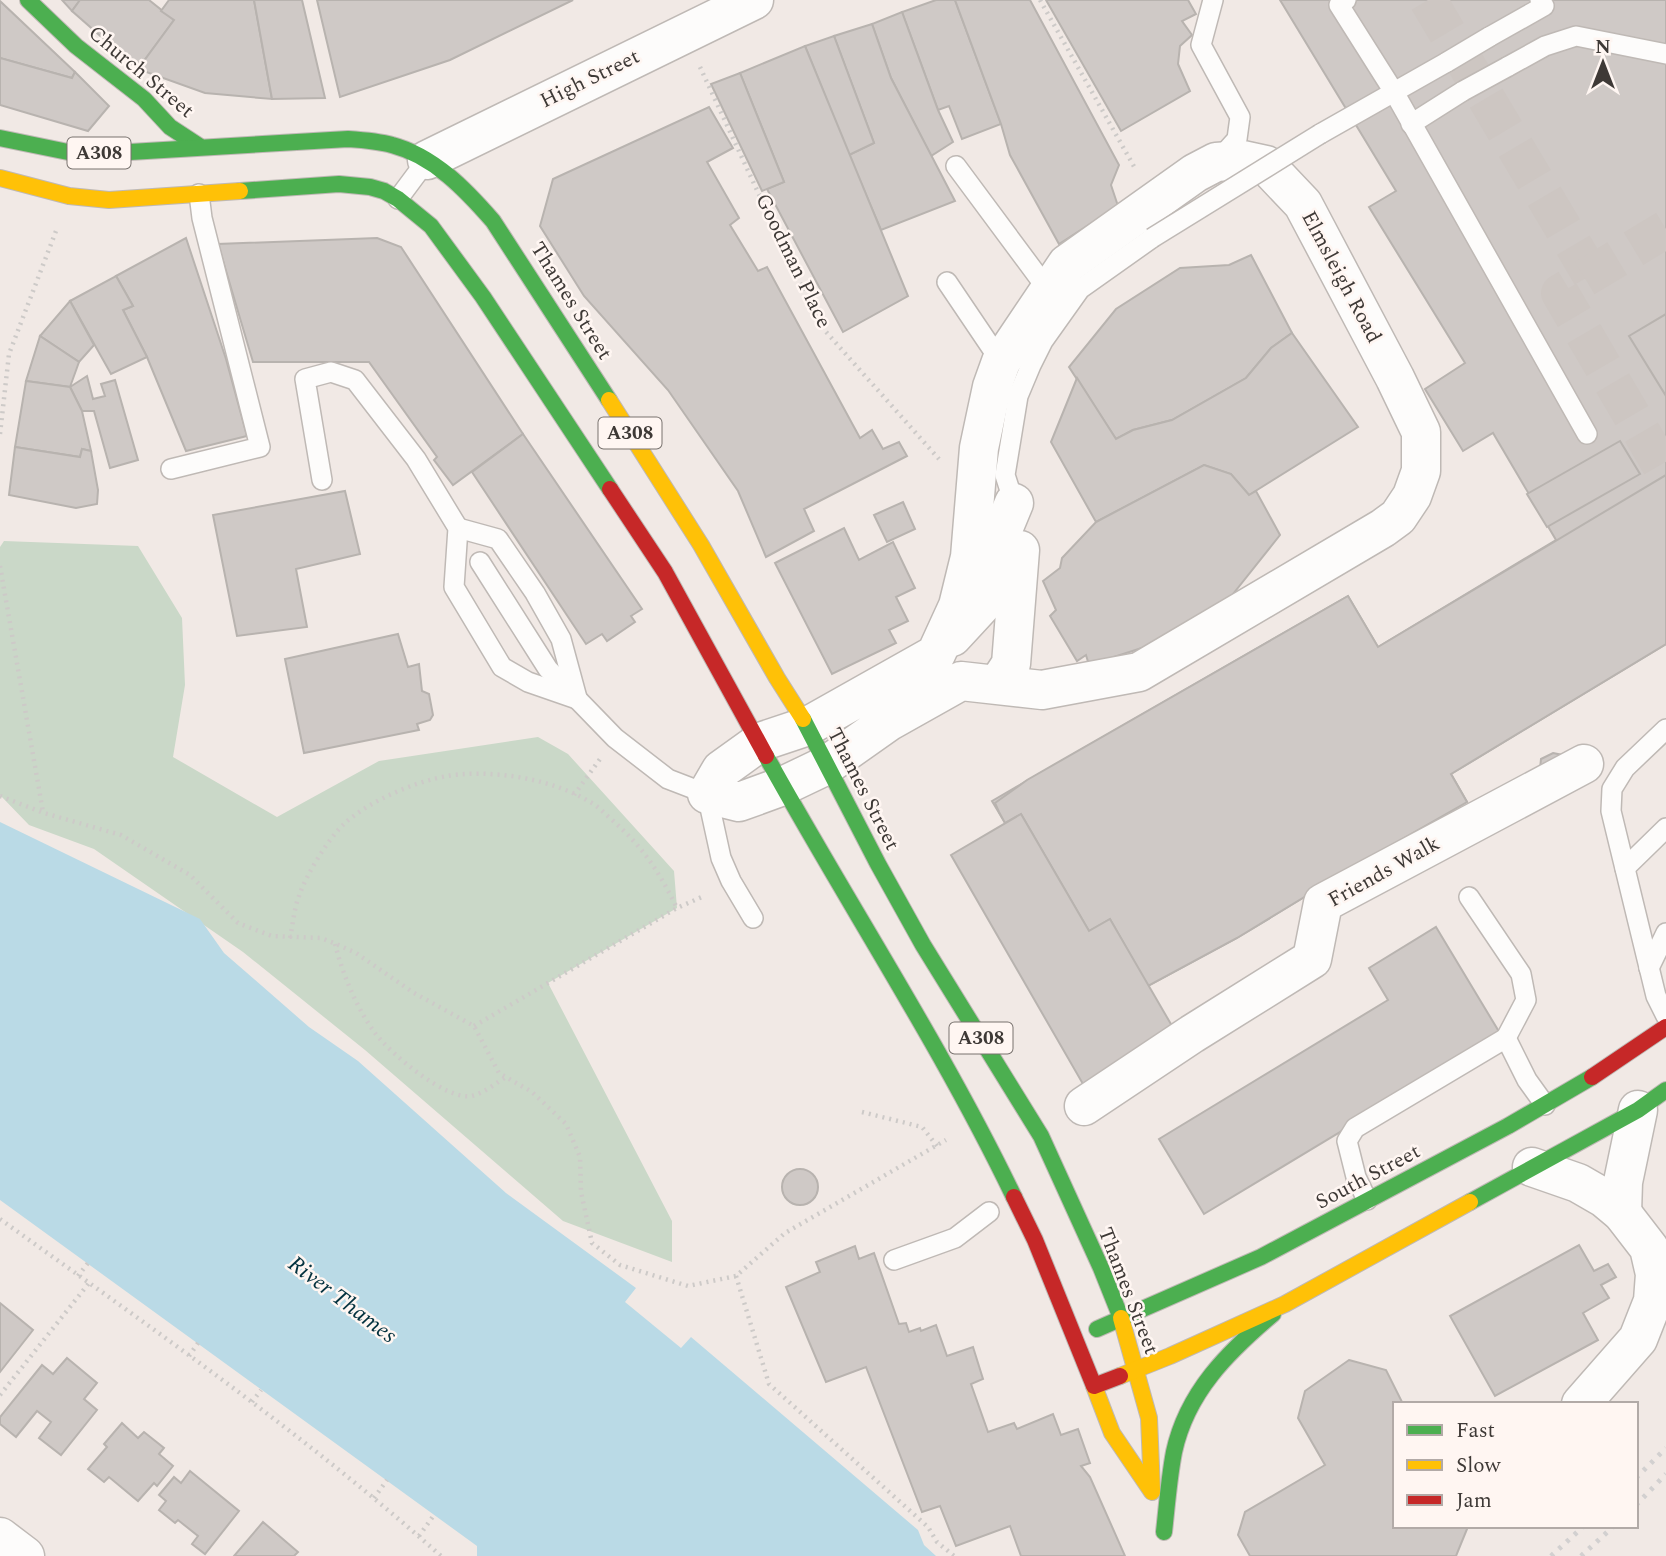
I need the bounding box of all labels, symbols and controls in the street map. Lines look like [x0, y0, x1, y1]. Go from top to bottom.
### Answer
street label: Church Street [81, 18, 201, 126]
north arrow [1568, 28, 1638, 98]
text: N [1595, 33, 1611, 62]
street label: High Street [535, 41, 645, 117]
road number: A308 [68, 138, 130, 168]
street label: Goodman Place [747, 188, 839, 334]
street label: Elmsleigh Road [1293, 205, 1389, 349]
street label: Thames Street [522, 236, 620, 366]
road number: A308 [598, 418, 662, 448]
street label: Thames Street [818, 722, 908, 856]
street label: Friends Walk [1322, 828, 1446, 916]
road number: A308 [950, 1022, 1012, 1054]
street label: South Street [1310, 1136, 1426, 1218]
street label: Thames Street [1089, 1223, 1167, 1359]
water label: River Thames [280, 1247, 404, 1353]
legend [1393, 1402, 1638, 1528]
text: Fast [1456, 1415, 1495, 1447]
text: Slow [1456, 1450, 1502, 1482]
text: Jam [1456, 1485, 1492, 1517]

